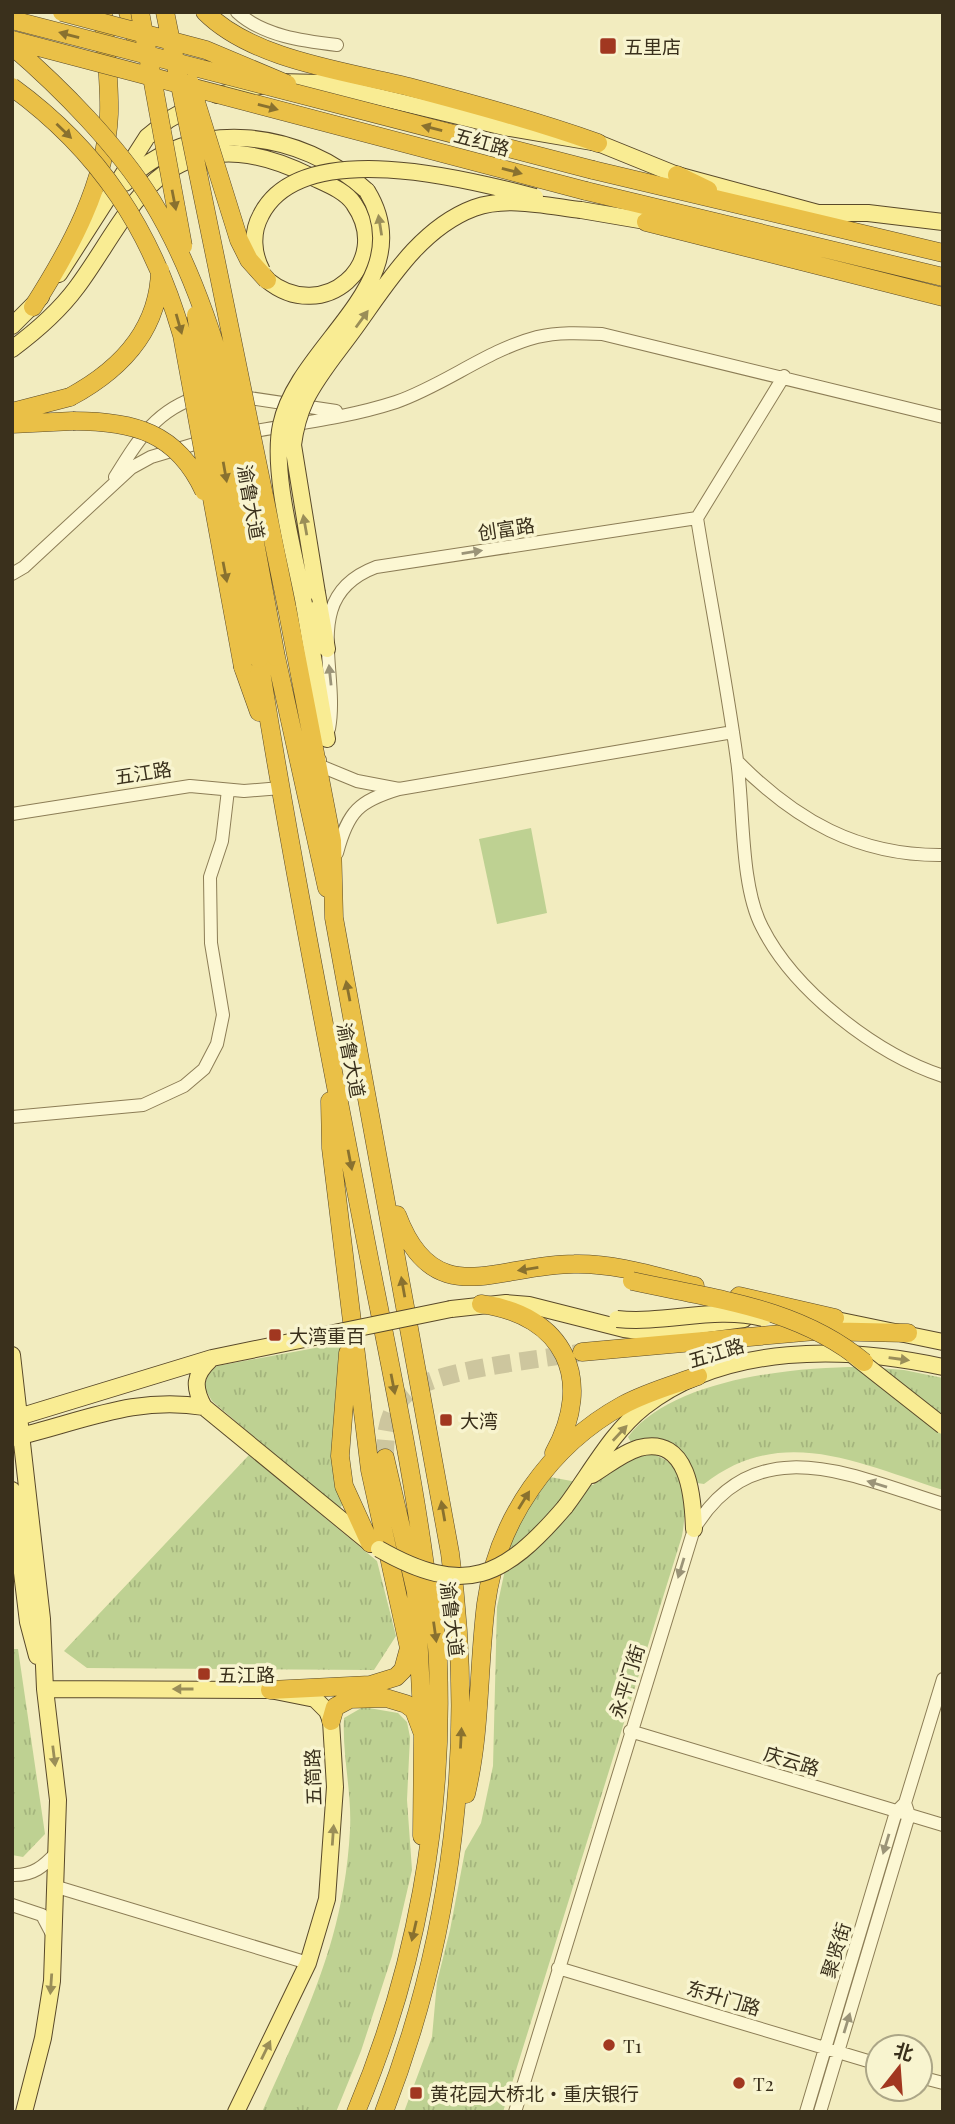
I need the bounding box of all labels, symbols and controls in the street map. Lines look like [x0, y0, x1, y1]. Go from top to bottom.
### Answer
one-way arrow [58, 29, 80, 40]
place label: 五里店 [624, 33, 681, 59]
marker: 五里店 [598, 36, 618, 56]
one-way arrow [258, 102, 279, 112]
street label: 五红路 [451, 121, 513, 161]
one-way arrow [56, 122, 73, 139]
one-way arrow [420, 122, 442, 133]
one-way arrow [501, 166, 523, 177]
one-way arrow [169, 189, 180, 211]
one-way arrow [375, 214, 386, 236]
one-way arrow [354, 310, 369, 328]
one-way arrow [174, 313, 185, 335]
one-way arrow [220, 461, 231, 483]
street label: 渝鲁大道 [233, 462, 271, 542]
street label: 创富路 [476, 511, 536, 545]
one-way arrow [299, 514, 310, 536]
one-way arrow [462, 547, 484, 558]
one-way arrow [220, 561, 231, 583]
one-way arrow [324, 663, 335, 685]
street label: 五江路 [113, 755, 173, 789]
one-way arrow [343, 980, 354, 1002]
street label: 渝鲁大道 [332, 1020, 372, 1100]
one-way arrow [345, 1149, 356, 1171]
one-way arrow [517, 1264, 539, 1275]
one-way arrow [397, 1276, 408, 1298]
place label: 大湾重百 [289, 1322, 365, 1348]
marker: 大湾重百 [267, 1327, 283, 1343]
street label: 五江路 [685, 1331, 747, 1373]
one-way arrow [888, 1354, 910, 1365]
one-way arrow [388, 1373, 399, 1395]
place label: 大湾 [460, 1407, 498, 1433]
marker: 大湾 [438, 1412, 454, 1428]
one-way arrow [611, 1425, 627, 1442]
one-way arrow [867, 1478, 888, 1488]
one-way arrow [518, 1491, 531, 1510]
one-way arrow [437, 1500, 448, 1522]
one-way arrow [676, 1558, 686, 1579]
street label: 渝鲁大道 [435, 1580, 471, 1658]
one-way arrow [429, 1621, 440, 1643]
street label: 永平门街 [602, 1641, 650, 1721]
place label: 五江路 [218, 1661, 275, 1687]
marker: 五江路 [196, 1666, 212, 1682]
one-way arrow [171, 1683, 193, 1695]
one-way arrow [455, 1726, 466, 1748]
street label: 庆云路 [761, 1739, 823, 1781]
one-way arrow [49, 1746, 60, 1768]
street label: 五简路 [298, 1748, 326, 1806]
one-way arrow [328, 1824, 339, 1846]
one-way arrow [881, 1834, 891, 1855]
street label: 聚贤街 [814, 1919, 856, 1981]
one-way arrow [408, 1920, 419, 1942]
one-way arrow [46, 1973, 57, 1995]
street label: 东升门路 [684, 1973, 764, 2021]
one-way arrow [842, 2012, 852, 2033]
place label: T1 [623, 2032, 642, 2058]
north arrow [864, 2033, 934, 2103]
text: 北 [891, 2036, 917, 2066]
marker: T1 [601, 2037, 617, 2053]
one-way arrow [260, 2040, 272, 2060]
place label: T2 [753, 2070, 774, 2096]
marker: T2 [731, 2075, 747, 2091]
place label: 黄花园大桥北‧重庆银行 [430, 2080, 639, 2106]
marker: 黄花园大桥北‧重庆银行 [408, 2085, 424, 2101]

